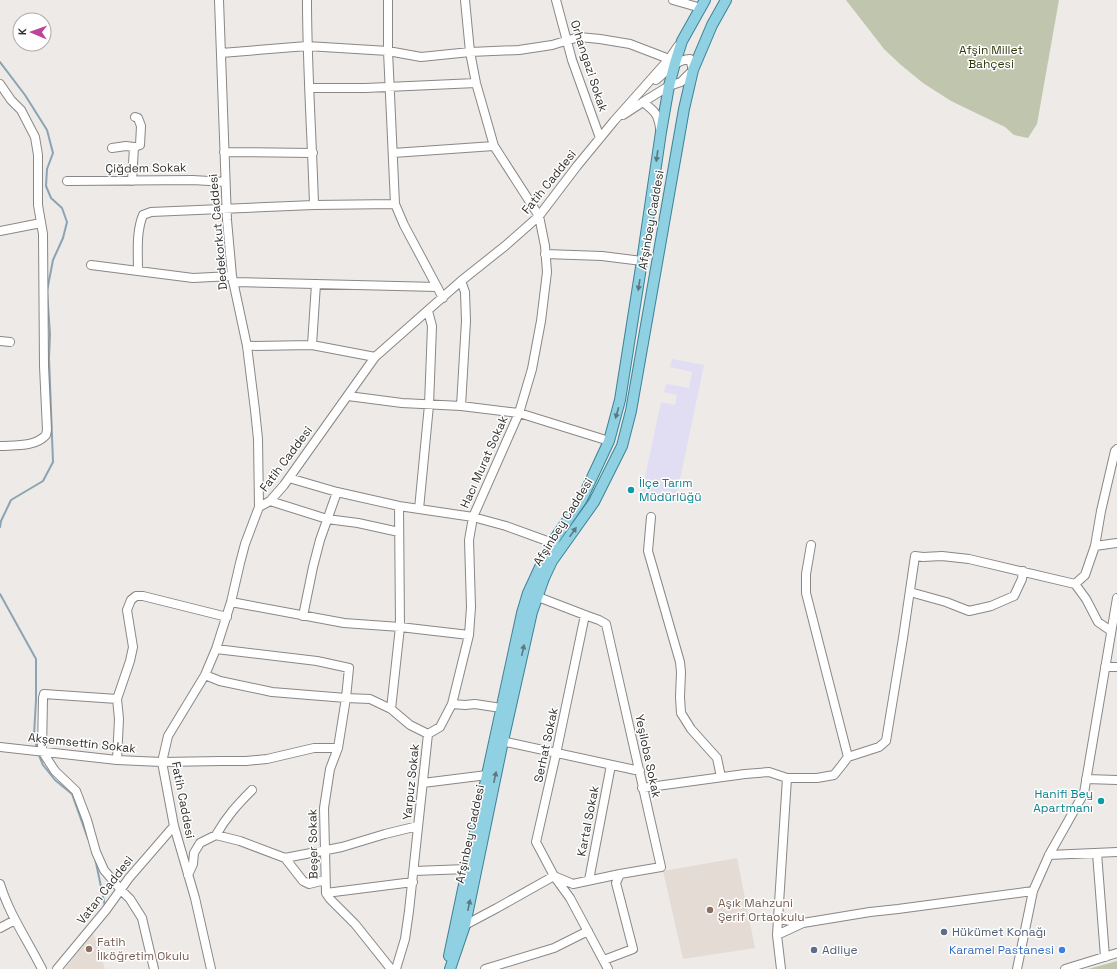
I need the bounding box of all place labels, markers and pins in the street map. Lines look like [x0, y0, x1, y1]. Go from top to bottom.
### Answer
place label: İlçe Tarım Müdürlüğü [639, 475, 702, 505]
marker: İlçe Tarım Müdürlüğü [626, 485, 636, 495]
place label: Hanifi Bey Apartmanı [1033, 786, 1093, 816]
marker: Hanifi Bey Apartmanı [1096, 796, 1106, 806]
place label: Aşık Mahzuni Şerif Ortaokulu [718, 895, 805, 925]
marker: Aşık Mahzuni Şerif Ortaokulu [705, 905, 715, 915]
place label: Hükümet Konağı [952, 924, 1046, 940]
marker: Hükümet Konağı [939, 927, 949, 937]
place label: Fatih İlköğretim Okulu [97, 934, 189, 964]
place label: Adliye [822, 942, 858, 958]
place label: Karamel Pastanesi [949, 942, 1054, 958]
marker: Fatih İlköğretim Okulu [84, 944, 94, 954]
marker: Adliye [809, 945, 819, 955]
marker: Karamel Pastanesi [1057, 945, 1067, 955]

